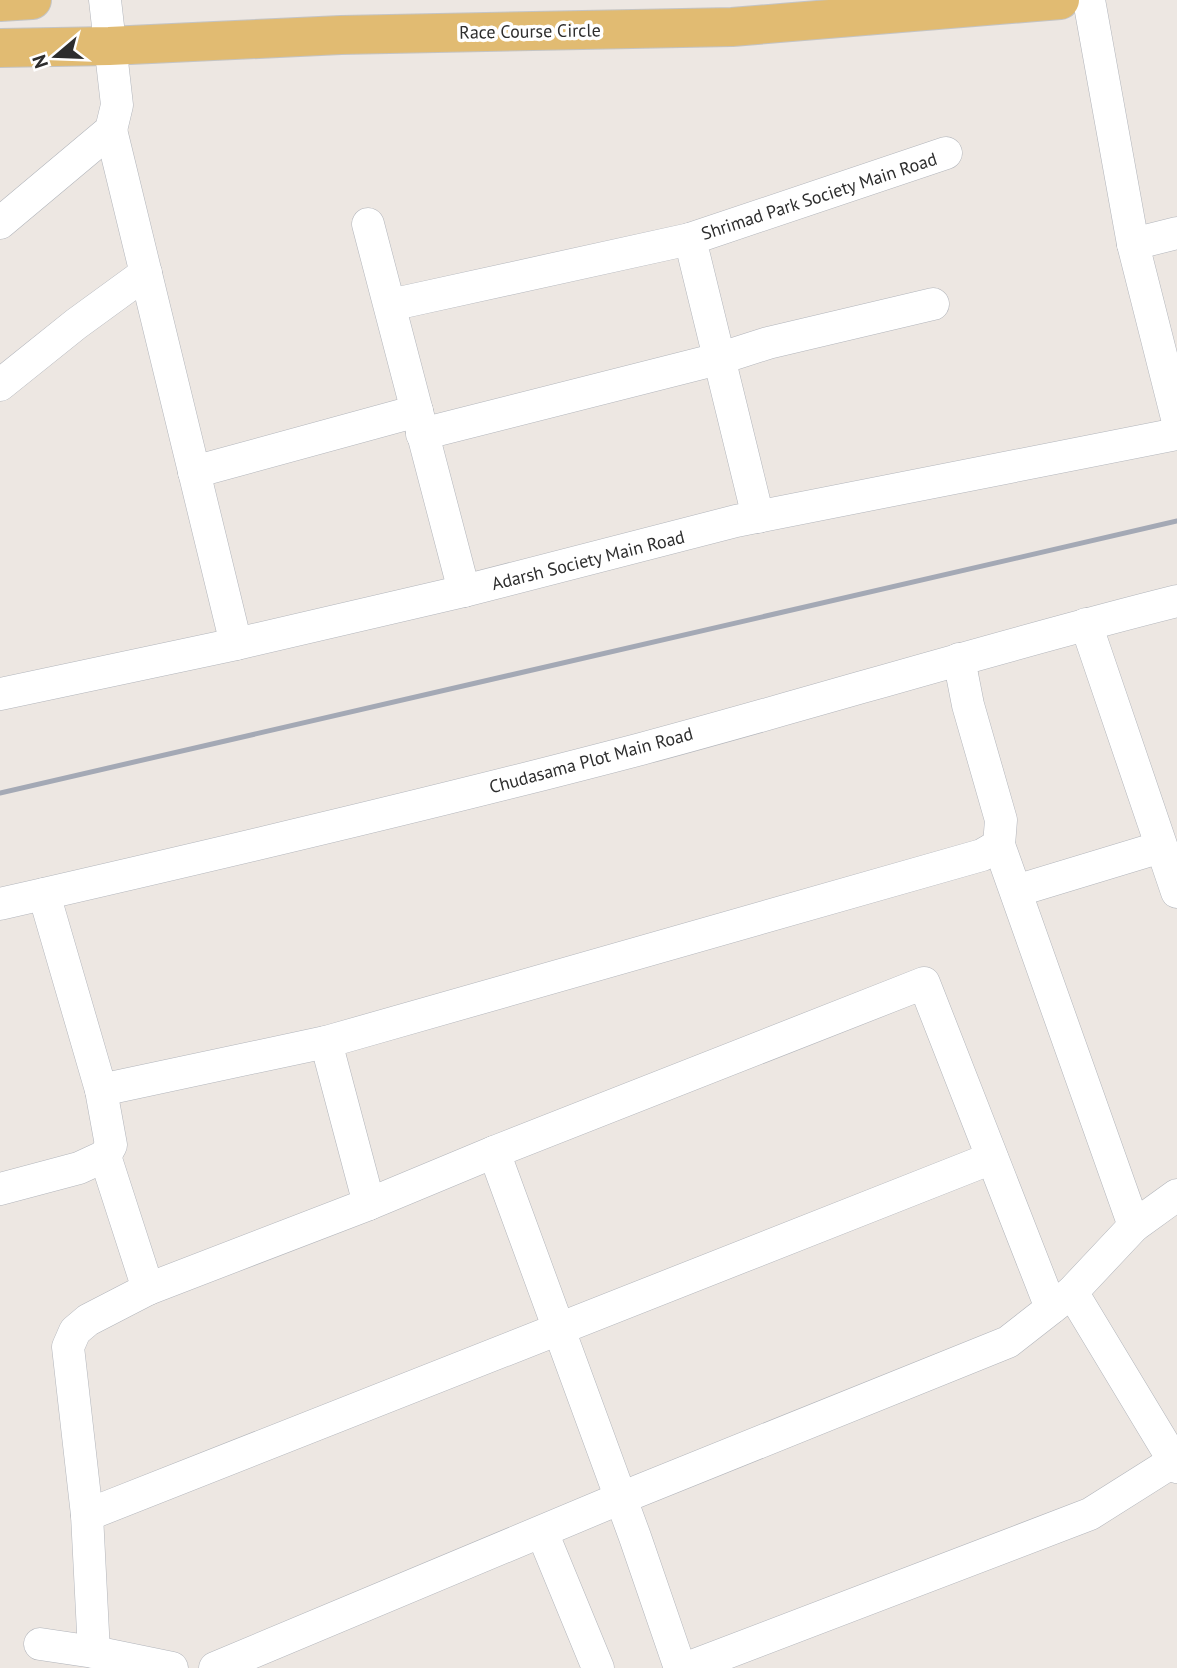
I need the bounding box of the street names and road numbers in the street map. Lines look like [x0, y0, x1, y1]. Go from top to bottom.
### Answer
street label: Race Course Circle [459, 18, 601, 44]
street label: Shrimad Park Society Main Road [698, 147, 940, 245]
street label: Adarsh Society Main Road [489, 525, 687, 595]
street label: Chudasama Plot Main Road [487, 722, 695, 798]

